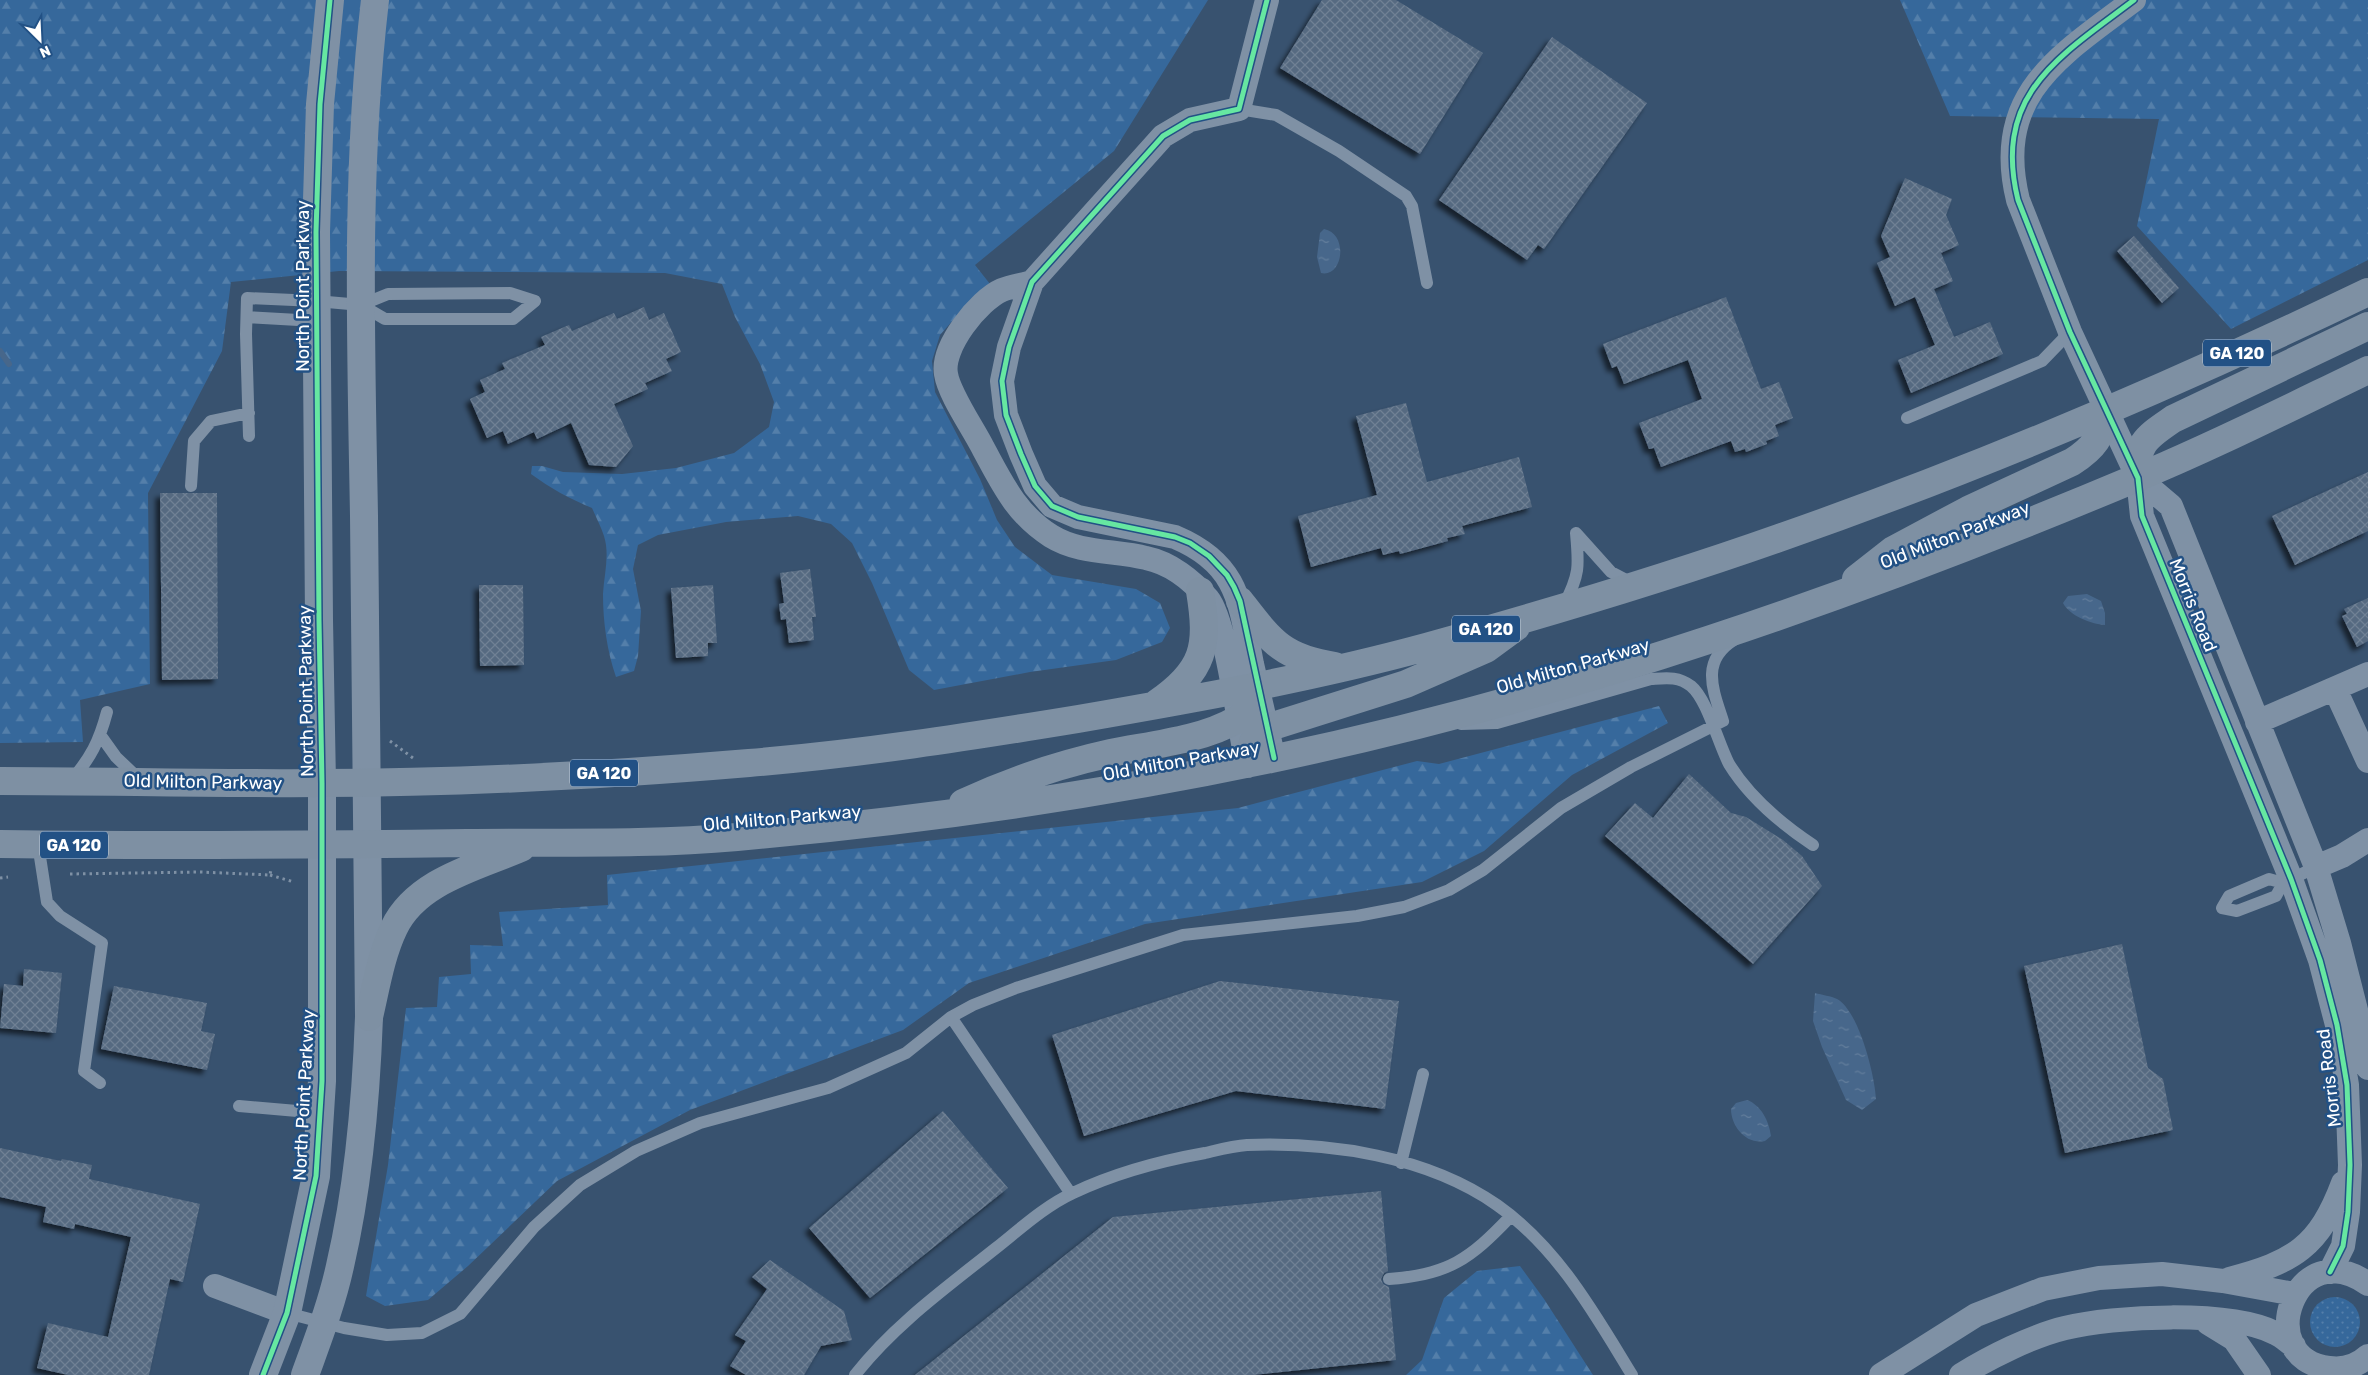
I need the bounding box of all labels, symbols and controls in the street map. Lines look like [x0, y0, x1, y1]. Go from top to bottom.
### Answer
north arrow [15, 15, 65, 65]
text: N [37, 42, 53, 61]
street label: North Point Parkway [292, 200, 314, 372]
road number: GA 120 [2203, 339, 2271, 366]
street label: Old Milton Parkway [1877, 496, 2033, 574]
street label: Morris Road [2164, 555, 2222, 655]
street label: North Point Parkway [294, 605, 318, 777]
road number: GA 120 [1452, 616, 1520, 642]
street label: Old Milton Parkway [1494, 634, 1652, 698]
street label: Old Milton Parkway [1101, 736, 1261, 786]
road number: GA 120 [570, 760, 638, 786]
street label: Old Milton Parkway [123, 770, 283, 794]
street label: Old Milton Parkway [702, 800, 862, 836]
road number: GA 120 [40, 832, 108, 858]
street label: North Point Parkway [289, 1009, 319, 1181]
street label: Morris Road [2312, 1028, 2346, 1128]

